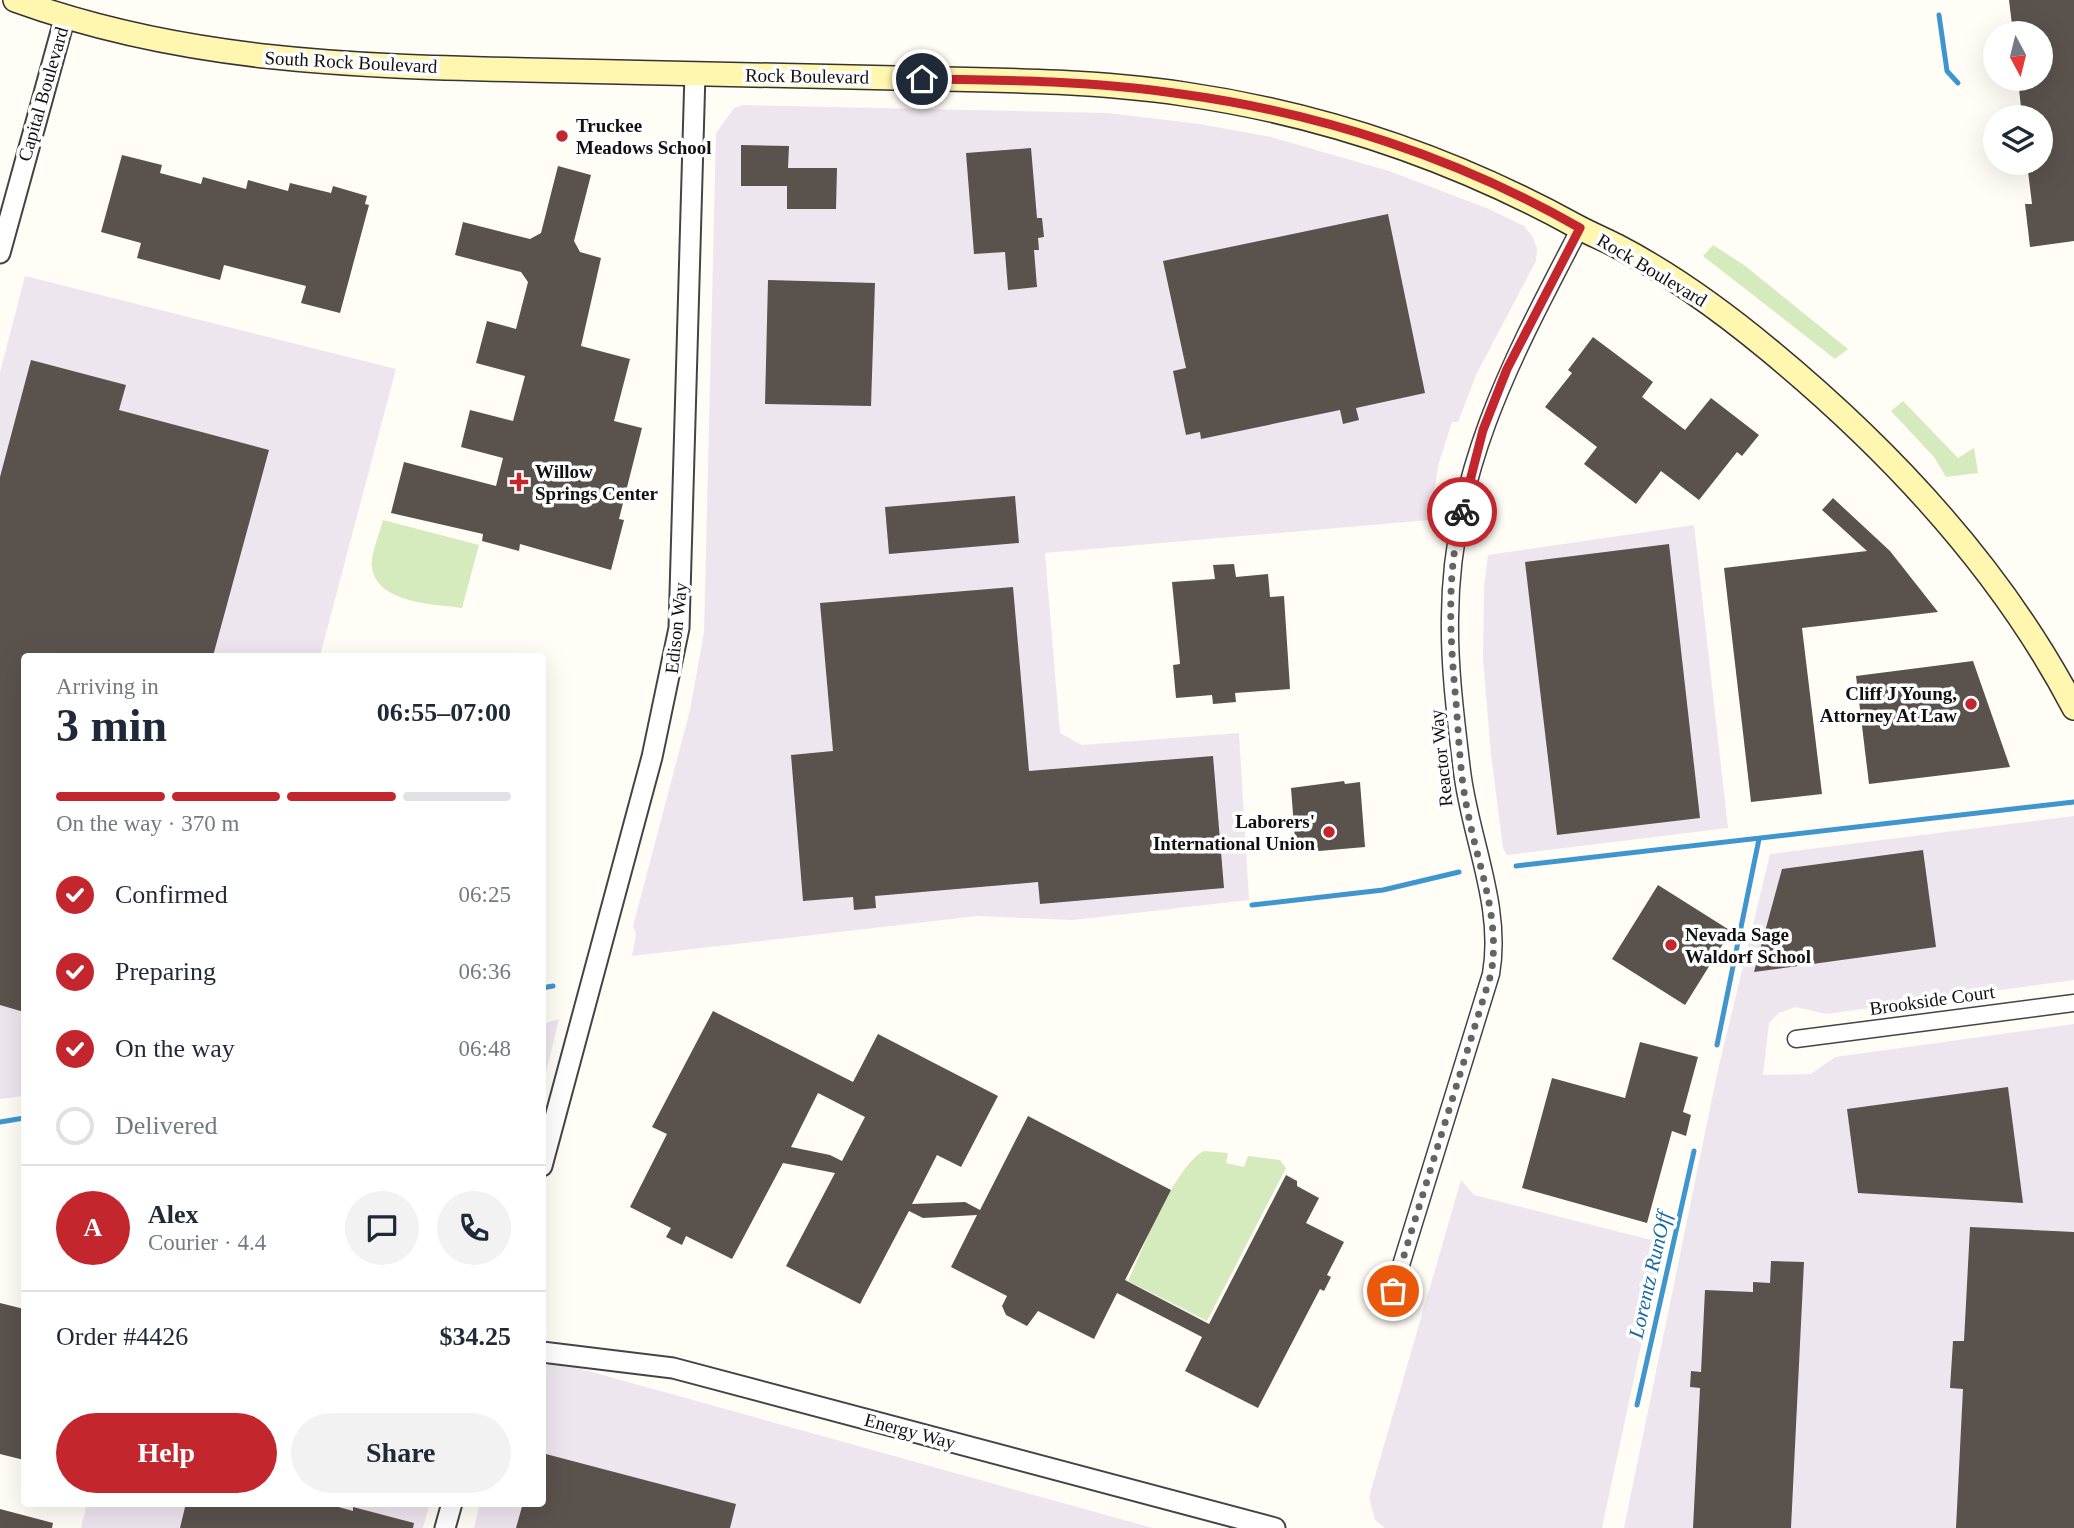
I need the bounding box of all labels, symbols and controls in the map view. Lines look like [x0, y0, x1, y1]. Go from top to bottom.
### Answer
north arrow [1983, 21, 2053, 91]
map controls [1983, 21, 2053, 175]
street label: Capital Boulevard [14, 24, 72, 164]
street label: South Rock Boulevard [264, 47, 438, 77]
pin [892, 49, 952, 109]
icon: home [903, 60, 941, 98]
street label: Rock Boulevard [745, 64, 870, 88]
button: layers [1983, 105, 2053, 175]
place label: Truckee Meadows School [576, 115, 712, 158]
marker: Truckee Meadows School [554, 128, 570, 144]
street label: Rock Boulevard [1593, 229, 1711, 311]
place label: Willow Springs Center [535, 461, 659, 504]
marker: Willow Springs Center [509, 472, 529, 492]
courier [1427, 477, 1497, 547]
icon: bike [1443, 493, 1481, 531]
street label: Edison Way [661, 581, 691, 675]
text: Arriving in [56, 674, 159, 699]
place label: Cliff J Young, Attorney At Law [1820, 683, 1957, 726]
marker: Cliff J Young, Attorney At Law [1963, 696, 1979, 712]
text: 06:55–07:00 [377, 698, 511, 727]
text: 3 min [56, 700, 167, 751]
street label: Reactor Way [1425, 708, 1457, 808]
text: On the way · 370 m [56, 811, 239, 836]
place label: Laborers' International Union [1153, 811, 1315, 854]
marker: Laborers' International Union [1321, 824, 1337, 840]
icon: check [56, 876, 94, 914]
text: Confirmed [115, 880, 228, 909]
text: 06:25 [459, 882, 511, 907]
place label: Nevada Sage Waldorf School [1685, 924, 1811, 967]
marker: Nevada Sage Waldorf School [1663, 937, 1679, 953]
icon: check [56, 953, 94, 991]
text: Preparing [115, 957, 216, 986]
text: 06:36 [459, 959, 511, 984]
street label: Brookside Court [1868, 981, 1997, 1019]
icon: check [56, 1030, 94, 1068]
text: On the way [115, 1034, 235, 1063]
text: 06:48 [459, 1036, 511, 1061]
text: Delivered [115, 1111, 218, 1140]
button: chat [345, 1191, 419, 1265]
button: phone [437, 1191, 511, 1265]
text: Alex [148, 1200, 199, 1229]
water label: Lorentz RunOff [1624, 1206, 1677, 1342]
text: A [84, 1213, 102, 1242]
text: Courier · 4.4 [148, 1230, 266, 1255]
pin [1363, 1261, 1423, 1321]
icon: bag [1374, 1272, 1412, 1310]
text: Order #4426 [56, 1322, 188, 1351]
text: $34.25 [440, 1322, 511, 1351]
street label: Energy Way [862, 1409, 958, 1453]
button: Help [56, 1413, 277, 1493]
button: Share [291, 1413, 511, 1493]

